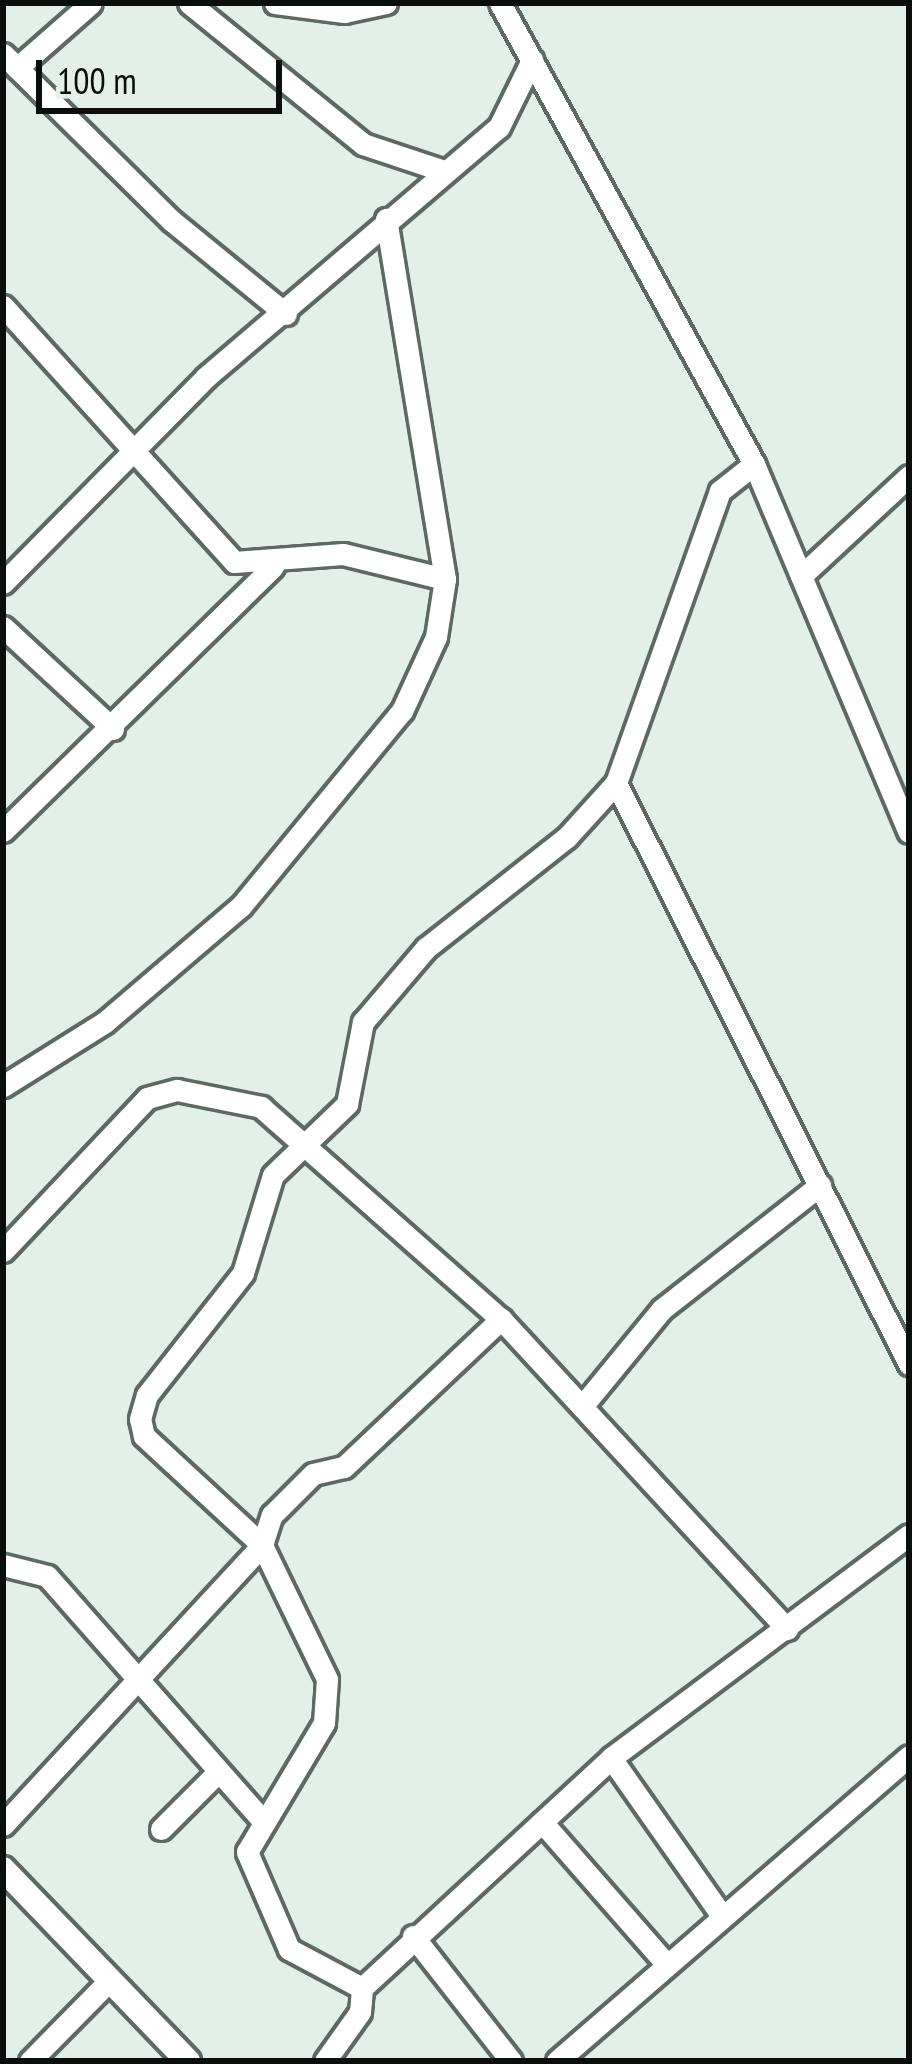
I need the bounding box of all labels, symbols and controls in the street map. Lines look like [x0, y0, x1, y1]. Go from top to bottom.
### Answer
scale bar [42, 36, 288, 110]
text: 100 m [57, 57, 137, 104]

